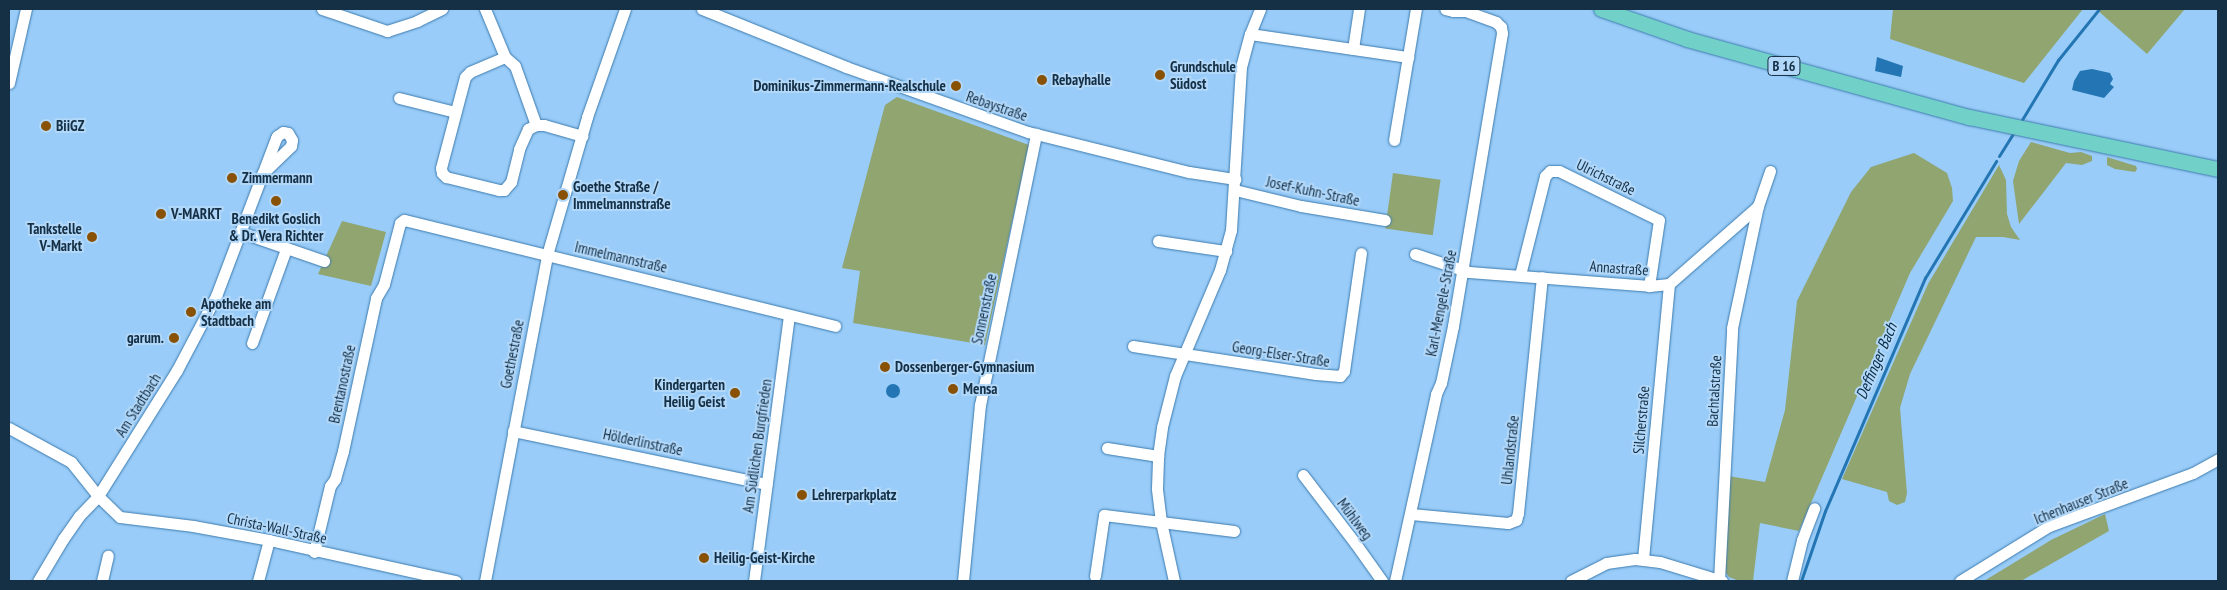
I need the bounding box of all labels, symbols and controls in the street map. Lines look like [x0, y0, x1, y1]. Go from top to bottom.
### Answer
road number: B 16 [1766, 54, 1802, 78]
place label: Grundschule Südost [1170, 57, 1236, 92]
marker: Grundschule Südost [1154, 69, 1166, 81]
place label: Rebayhalle [1052, 71, 1111, 89]
marker: Rebayhalle [1036, 74, 1048, 86]
place label: Dominikus-Zimmermann-Realschule [753, 77, 946, 95]
marker: Dominikus-Zimmermann-Realschule [950, 80, 962, 92]
street label: Rebaystraße [964, 87, 1030, 125]
place label: BiiGZ [56, 117, 84, 135]
marker: BiiGZ [40, 120, 52, 132]
street label: Ulrichstraße [1574, 155, 1638, 199]
place label: Zimmermann [242, 169, 312, 187]
marker: Zimmermann [226, 172, 238, 184]
street label: Josef-Kuhn-Straße [1265, 172, 1361, 210]
place label: Goethe Straße / Immelmannstraße [573, 177, 671, 212]
marker: Goethe Straße / Immelmannstraße [557, 189, 569, 201]
marker: Benedikt Goslich & Dr. Vera Richter [270, 195, 282, 207]
place label: V-MARKT [171, 205, 222, 223]
marker: V-MARKT [155, 208, 167, 220]
place label: Benedikt Goslich & Dr. Vera Richter [228, 209, 324, 244]
place label: Tankstelle V-Markt [27, 219, 82, 254]
marker: Tankstelle V-Markt [86, 231, 98, 243]
street label: Immelmannstraße [573, 238, 669, 276]
street label: Karl-Mengele-Straße [1422, 248, 1460, 358]
street label: Annastraße [1589, 257, 1649, 279]
street label: Sonnenstraße [968, 272, 1000, 346]
place label: Apotheke am Stadtbach [201, 294, 271, 329]
marker: Apotheke am Stadtbach [185, 306, 197, 318]
street label: Goethestraße [497, 318, 527, 390]
water label: Deffinger Bach [1851, 320, 1901, 402]
place label: garum. [127, 329, 164, 347]
marker: garum. [168, 332, 180, 344]
street label: Georg-Elser-Straße [1231, 337, 1331, 371]
street label: Brentanostraße [325, 343, 359, 425]
street label: Bachtalstraße [1703, 355, 1725, 427]
place label: Dossenberger-Gymnasium [895, 358, 1034, 376]
marker: Dossenberger-Gymnasium [879, 361, 891, 373]
street label: Am Stadtbach [111, 370, 165, 440]
place label: Kindergarten Heilig Geist [654, 375, 725, 410]
street label: Am Südlichen Burgfrieden [739, 378, 775, 514]
place label: Mensa [963, 380, 998, 398]
marker: Mensa [947, 383, 959, 395]
street label: Silcherstraße [1629, 385, 1653, 455]
marker: Kindergarten Heilig Geist [729, 387, 741, 399]
street label: Uhlandstraße [1497, 414, 1523, 486]
street label: Hölderlinstraße [602, 425, 684, 459]
street label: Ichenhauser Straße [2031, 474, 2131, 528]
place label: Lehrerparkplatz [812, 486, 896, 504]
marker: Lehrerparkplatz [796, 489, 808, 501]
street label: Mühlweg [1334, 495, 1376, 543]
street label: Christa-Wall-Straße [226, 509, 328, 547]
place label: Heilig-Geist-Kirche [714, 549, 815, 567]
marker: Heilig-Geist-Kirche [698, 552, 710, 564]

